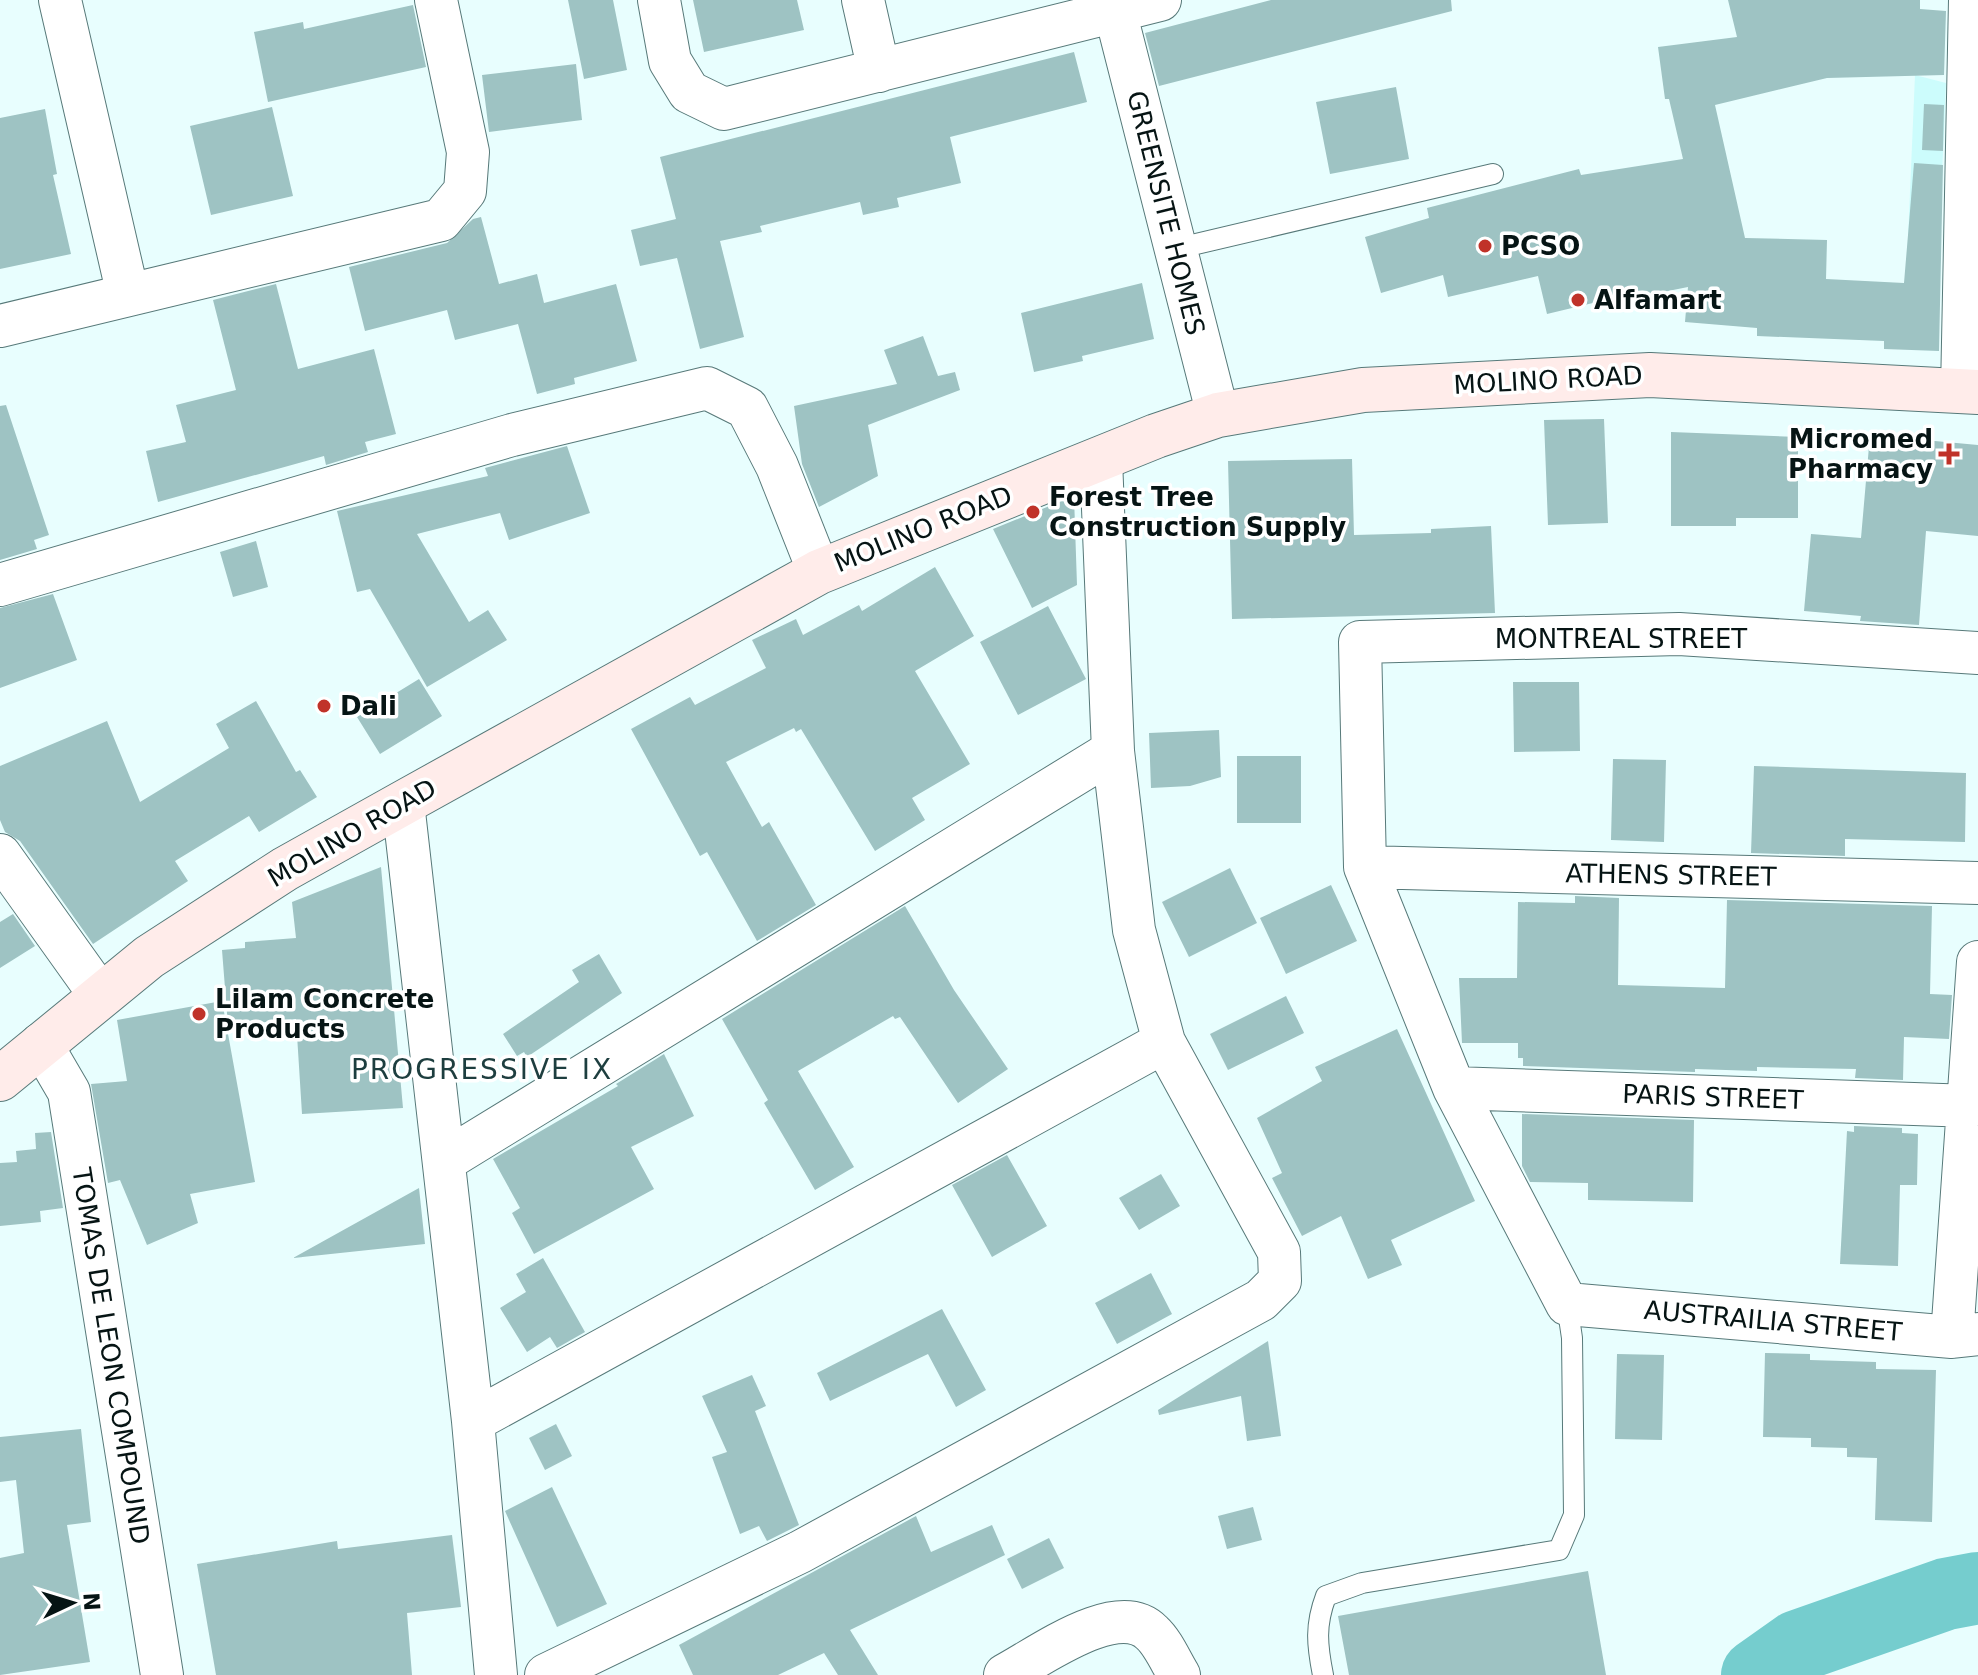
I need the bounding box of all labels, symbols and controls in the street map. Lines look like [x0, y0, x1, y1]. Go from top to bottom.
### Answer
street label: GREENSITE HOMES [1121, 88, 1211, 338]
place label: PCSO [1501, 231, 1580, 261]
marker: PCSO [1476, 237, 1494, 255]
place label: Alfamart [1594, 285, 1722, 315]
marker: Alfamart [1569, 291, 1587, 309]
street label: MOLINO ROAD [1453, 360, 1643, 400]
place label: Micromed Pharmacy [1788, 424, 1933, 484]
marker: Micromed Pharmacy [1940, 445, 1958, 463]
street label: MOLINO ROAD [830, 480, 1016, 578]
place label: Forest Tree Construction Supply [1049, 482, 1346, 542]
marker: Forest Tree Construction Supply [1024, 503, 1042, 521]
street label: MONTREAL STREET [1495, 624, 1747, 654]
place label: Dali [340, 691, 397, 721]
marker: Dali [315, 697, 333, 715]
street label: MOLINO ROAD [263, 773, 441, 893]
street label: ATHENS STREET [1565, 858, 1777, 892]
place label: Lilam Concrete Products [215, 984, 434, 1044]
marker: Lilam Concrete Products [190, 1005, 208, 1023]
district label: PROGRESSIVE IX [351, 1053, 613, 1086]
street label: PARIS STREET [1622, 1079, 1804, 1115]
street label: TOMAS DE LEON COMPOUND [66, 1165, 156, 1546]
street label: AUSTRAILIA STREET [1643, 1295, 1903, 1347]
north arrow [32, 1563, 112, 1643]
text: N [78, 1592, 105, 1612]

